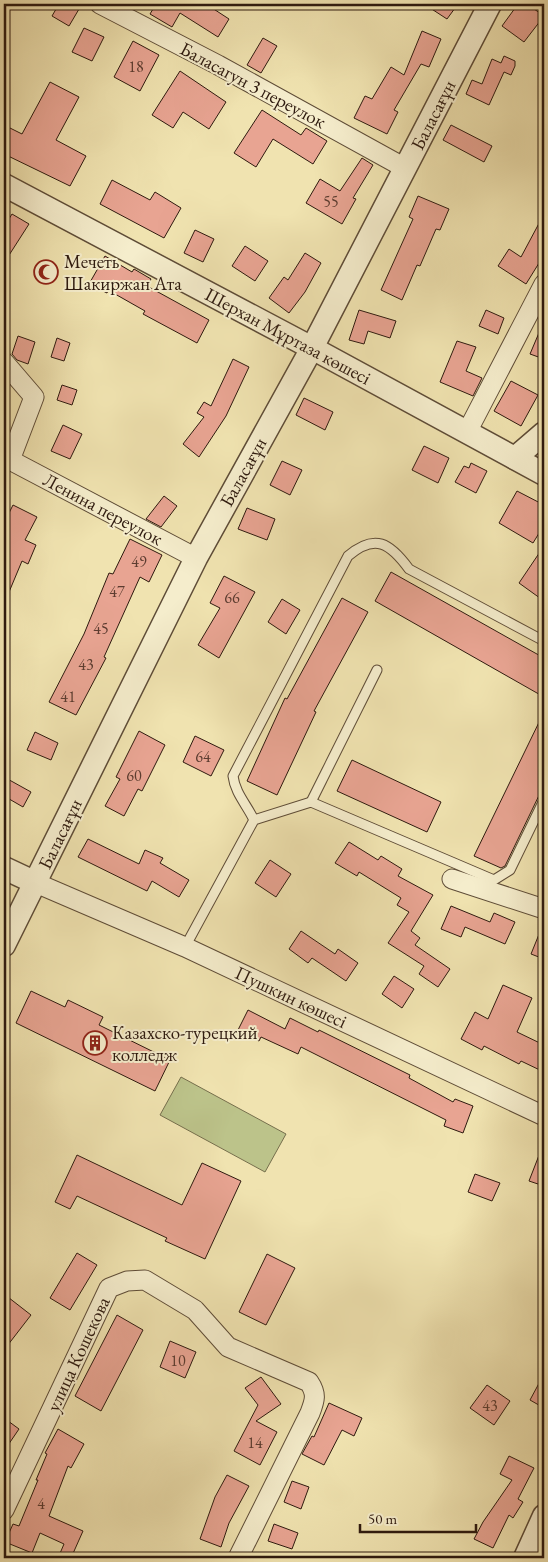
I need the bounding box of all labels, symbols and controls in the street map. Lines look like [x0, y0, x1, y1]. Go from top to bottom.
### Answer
street label: Баласагун 3 переулок [176, 36, 330, 134]
house number: 18 [128, 56, 144, 77]
street label: Баласағұн [405, 76, 461, 154]
house number: 55 [323, 191, 339, 212]
place label: Мечеть Шакиржан Ата [64, 249, 182, 296]
mosque icon: Мечеть Шакиржан Ата [33, 259, 59, 285]
street label: Шерхан Мұртаза көшесі [201, 282, 376, 391]
street label: Баласағұн [214, 433, 272, 511]
street label: Ленина переулок [39, 467, 167, 551]
house number: 49 [131, 551, 147, 572]
house number: 47 [109, 581, 125, 602]
house number: 66 [224, 587, 240, 608]
house number: 45 [93, 618, 109, 639]
house number: 43 [78, 654, 94, 675]
house number: 41 [60, 686, 76, 707]
house number: 64 [195, 746, 211, 767]
house number: 60 [126, 765, 142, 786]
street label: Баласағұн [32, 795, 88, 873]
street label: Пушкин көшесі [231, 960, 351, 1034]
place label: Казахско-турецкий колледж [112, 1020, 258, 1067]
building icon: Казахско-турецкий колледж [82, 1030, 108, 1056]
street label: улица Кошекова [40, 1292, 116, 1416]
house number: 10 [170, 1350, 186, 1371]
house number: 43 [482, 1395, 498, 1416]
house number: 14 [247, 1432, 263, 1453]
house number: 4 [37, 1493, 45, 1514]
scale bar [360, 1502, 477, 1534]
text: 50 m [368, 1509, 397, 1528]

